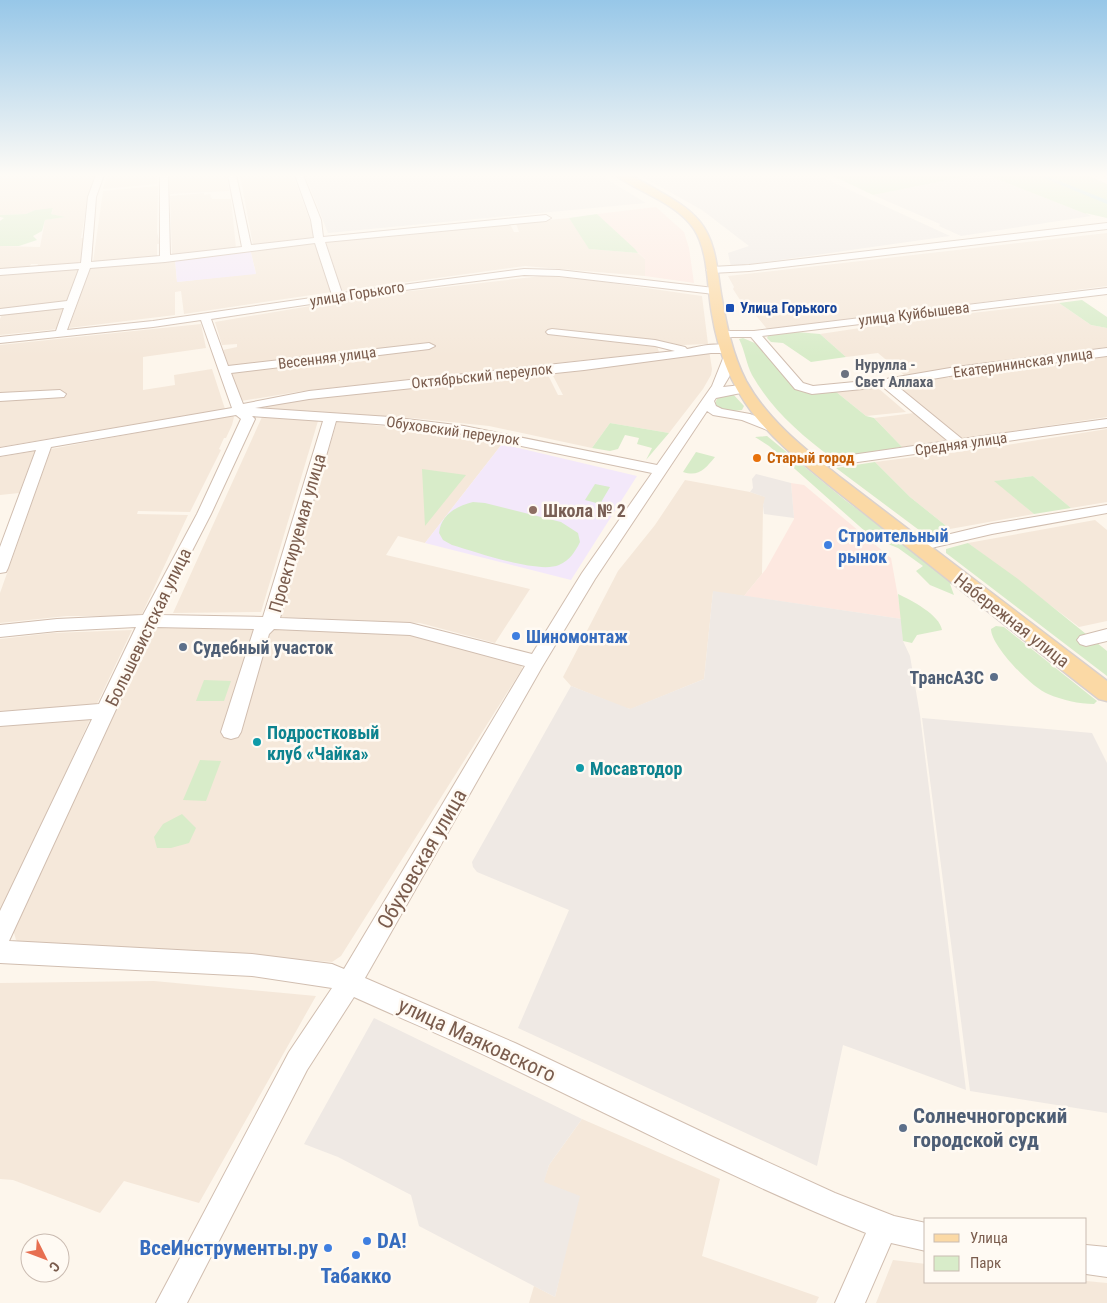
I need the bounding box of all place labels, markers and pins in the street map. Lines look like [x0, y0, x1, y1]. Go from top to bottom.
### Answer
place label: Улица Горького [740, 299, 837, 317]
marker: Улица Горького [724, 302, 736, 314]
place label: Нурулла - Свет Аллаха [855, 356, 933, 391]
marker: Нурулла - Свет Аллаха [839, 368, 851, 380]
place label: Старый город [767, 449, 855, 467]
marker: Старый город [751, 452, 763, 464]
place label: Школа № 2 [543, 500, 626, 521]
marker: Школа № 2 [527, 504, 539, 516]
place label: Строительный рынок [838, 525, 949, 567]
marker: Строительный рынок [822, 539, 834, 551]
place label: Шиномонтаж [526, 626, 628, 647]
marker: Шиномонтаж [510, 630, 522, 642]
place label: Судебный участок [193, 637, 333, 658]
marker: Судебный участок [177, 641, 189, 653]
place label: ТрансАЗС [910, 667, 984, 688]
marker: ТрансАЗС [988, 671, 1000, 683]
place label: Подростковый клуб «Чайка» [267, 722, 379, 764]
marker: Подростковый клуб «Чайка» [251, 736, 263, 748]
place label: Мосавтодор [590, 758, 683, 779]
marker: Мосавтодор [574, 762, 586, 774]
place label: Солнечногорский городской суд [913, 1104, 1067, 1152]
marker: Солнечногорский городской суд [897, 1122, 909, 1134]
place label: DA! [377, 1229, 407, 1253]
marker: DA! [361, 1235, 373, 1247]
place label: ВсеИнструменты.ру [139, 1236, 319, 1260]
marker: ВсеИнструменты.ру [322, 1242, 334, 1254]
marker: Табакко [350, 1249, 362, 1261]
place label: Табакко [320, 1264, 392, 1288]

